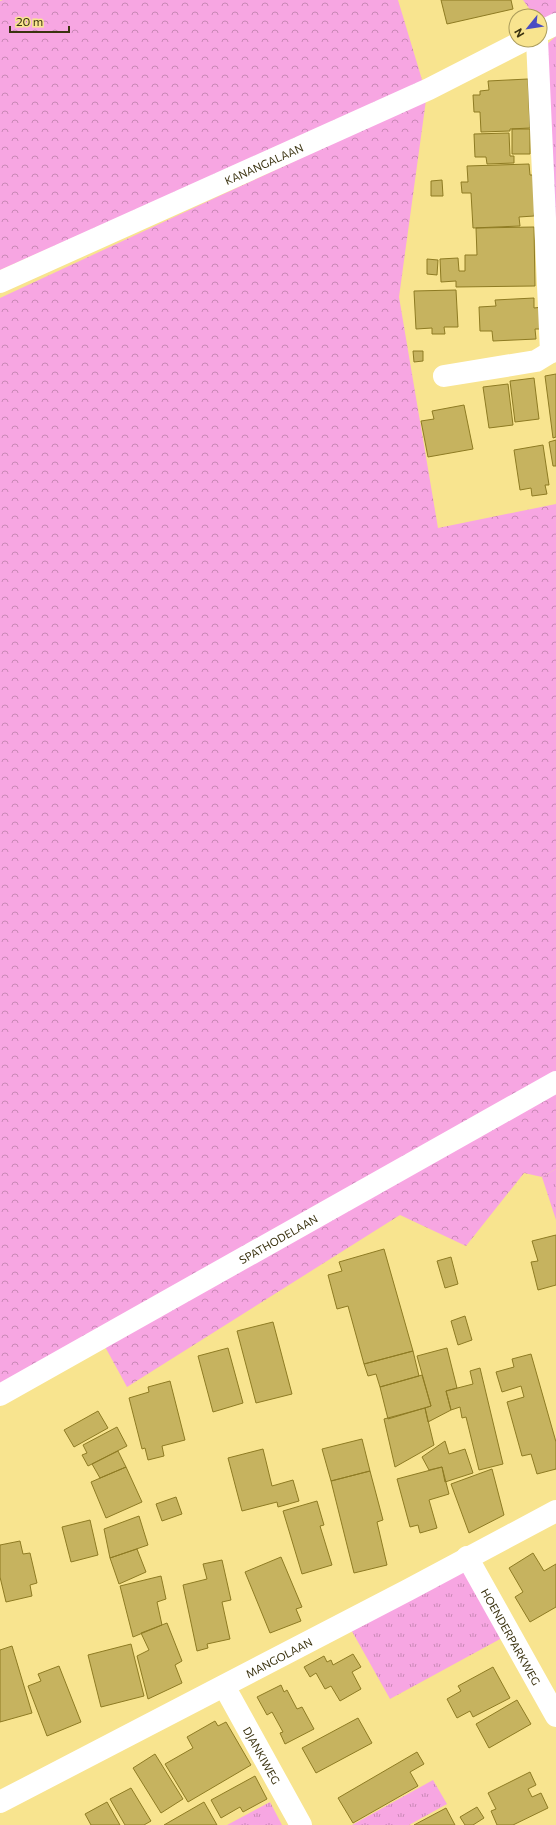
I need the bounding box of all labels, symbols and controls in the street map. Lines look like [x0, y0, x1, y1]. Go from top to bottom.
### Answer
scale bar [10, 8, 69, 34]
north arrow [508, 8, 548, 48]
text: 20 m [16, 14, 43, 28]
text: N [511, 26, 527, 40]
street label: KANANGALAAN [222, 140, 305, 187]
street label: SPATHODELAAN [236, 1211, 320, 1266]
street label: HOENDERPARKWEG [479, 1586, 544, 1687]
street label: MANGOLAAN [243, 1635, 314, 1680]
street label: DJANKIWEG [241, 1724, 283, 1786]

